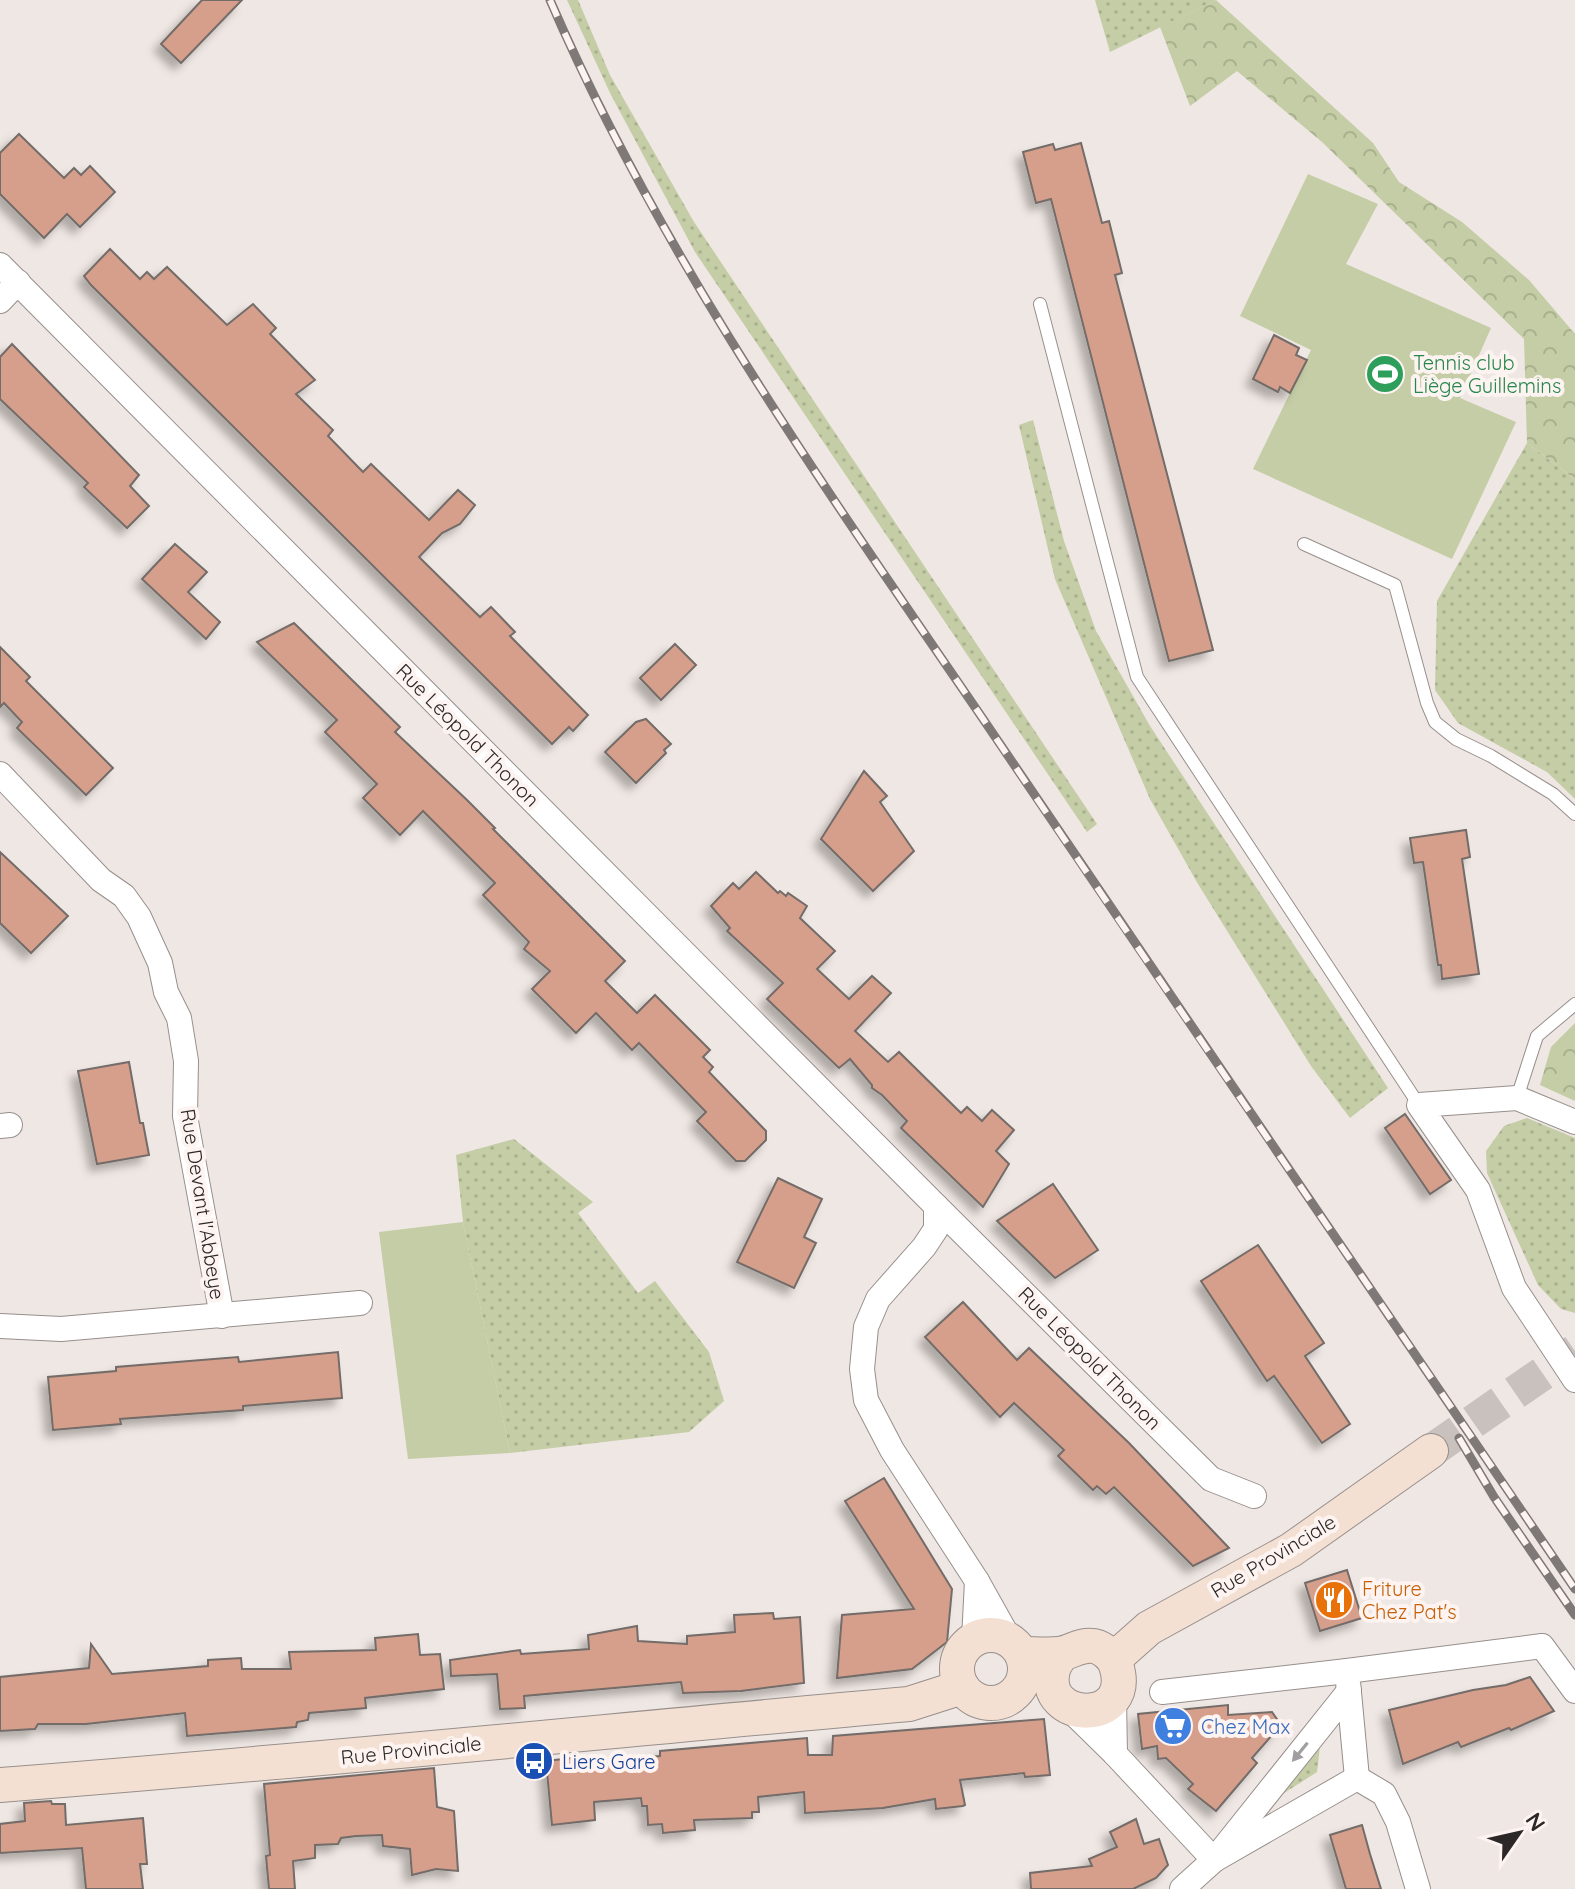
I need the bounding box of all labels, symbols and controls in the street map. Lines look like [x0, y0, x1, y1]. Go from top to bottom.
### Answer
place label: Tennis club Liège Guillemins [1413, 350, 1561, 398]
sports icon: Tennis club Liège Guillemins [1364, 353, 1406, 395]
street label: Rue Léopold Thonon [391, 658, 545, 812]
street label: Rue Devant l'Abbeye [176, 1107, 230, 1301]
street label: Rue Léopold Thonon [1013, 1281, 1167, 1435]
street label: Rue Provinciale [1206, 1509, 1340, 1603]
place label: Friture Chez Pat's [1362, 1576, 1457, 1624]
restaurant icon: Friture Chez Pat's [1313, 1579, 1355, 1621]
supermarket icon: Chez Max [1152, 1705, 1194, 1747]
place label: Chez Max [1201, 1714, 1290, 1739]
street label: Rue Provinciale [339, 1730, 483, 1770]
bus stop icon: Liers Gare [513, 1740, 555, 1782]
one-way arrow [1292, 1742, 1309, 1762]
place label: Liers Gare [562, 1749, 656, 1774]
north arrow [1479, 1793, 1559, 1873]
text: N [1519, 1807, 1552, 1836]

